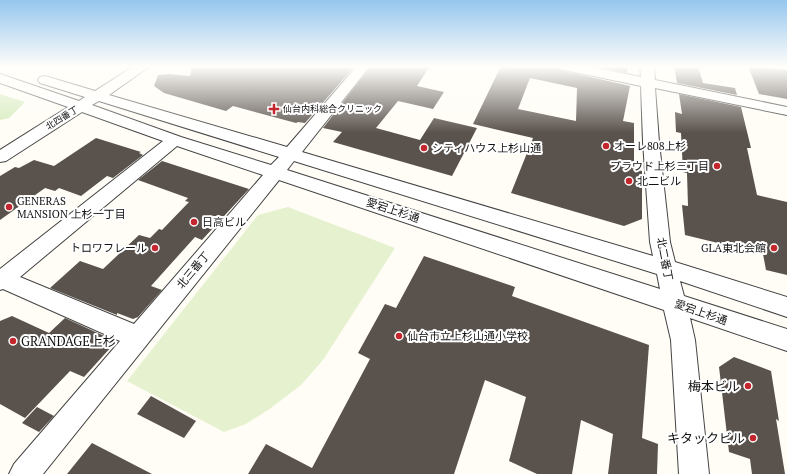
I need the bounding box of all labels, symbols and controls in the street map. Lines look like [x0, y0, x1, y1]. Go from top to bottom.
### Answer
street label: 北四番丁 [44, 103, 80, 133]
marker: 仙台内科総合クリニック [268, 103, 280, 115]
place label: 仙台内科総合クリニック [282, 103, 382, 115]
place label: オーレ808上杉 [614, 139, 687, 153]
place label: シティハウス上杉山通 [432, 141, 541, 155]
marker: オーレ808上杉 [601, 141, 611, 151]
marker: シティハウス上杉山通 [419, 143, 429, 153]
place label: プラウド上杉三丁目 [610, 159, 709, 173]
marker: プラウド上杉三丁目 [712, 161, 722, 171]
place label: 北二ビル [637, 174, 681, 188]
marker: 北二ビル [624, 176, 634, 186]
place label: GENERAS MANSION 上杉一丁目 [17, 194, 126, 221]
street label: 愛宕上杉通 [365, 195, 421, 225]
marker: GENERAS MANSION 上杉一丁目 [4, 202, 14, 212]
place label: 日高ビル [202, 215, 246, 229]
marker: 日高ビル [189, 217, 199, 227]
street label: 北二番丁 [654, 236, 676, 282]
place label: トロワフレール [70, 241, 147, 255]
place label: GLA東北会館 [701, 241, 766, 255]
marker: トロワフレール [150, 243, 160, 253]
marker: GLA東北会館 [769, 243, 779, 253]
street label: 北三番丁 [173, 249, 213, 291]
street label: 愛宕上杉通 [673, 296, 729, 328]
place label: 仙台市立上杉山通小学校 [407, 329, 528, 343]
marker: 仙台市立上杉山通小学校 [394, 331, 404, 341]
place label: GRANDAGE上杉 [21, 332, 116, 350]
marker: GRANDAGE上杉 [8, 336, 18, 346]
place label: 梅本ビル [688, 377, 740, 395]
marker: 梅本ビル [743, 381, 753, 391]
place label: キタックビル [667, 429, 745, 447]
marker: キタックビル [748, 433, 758, 443]

